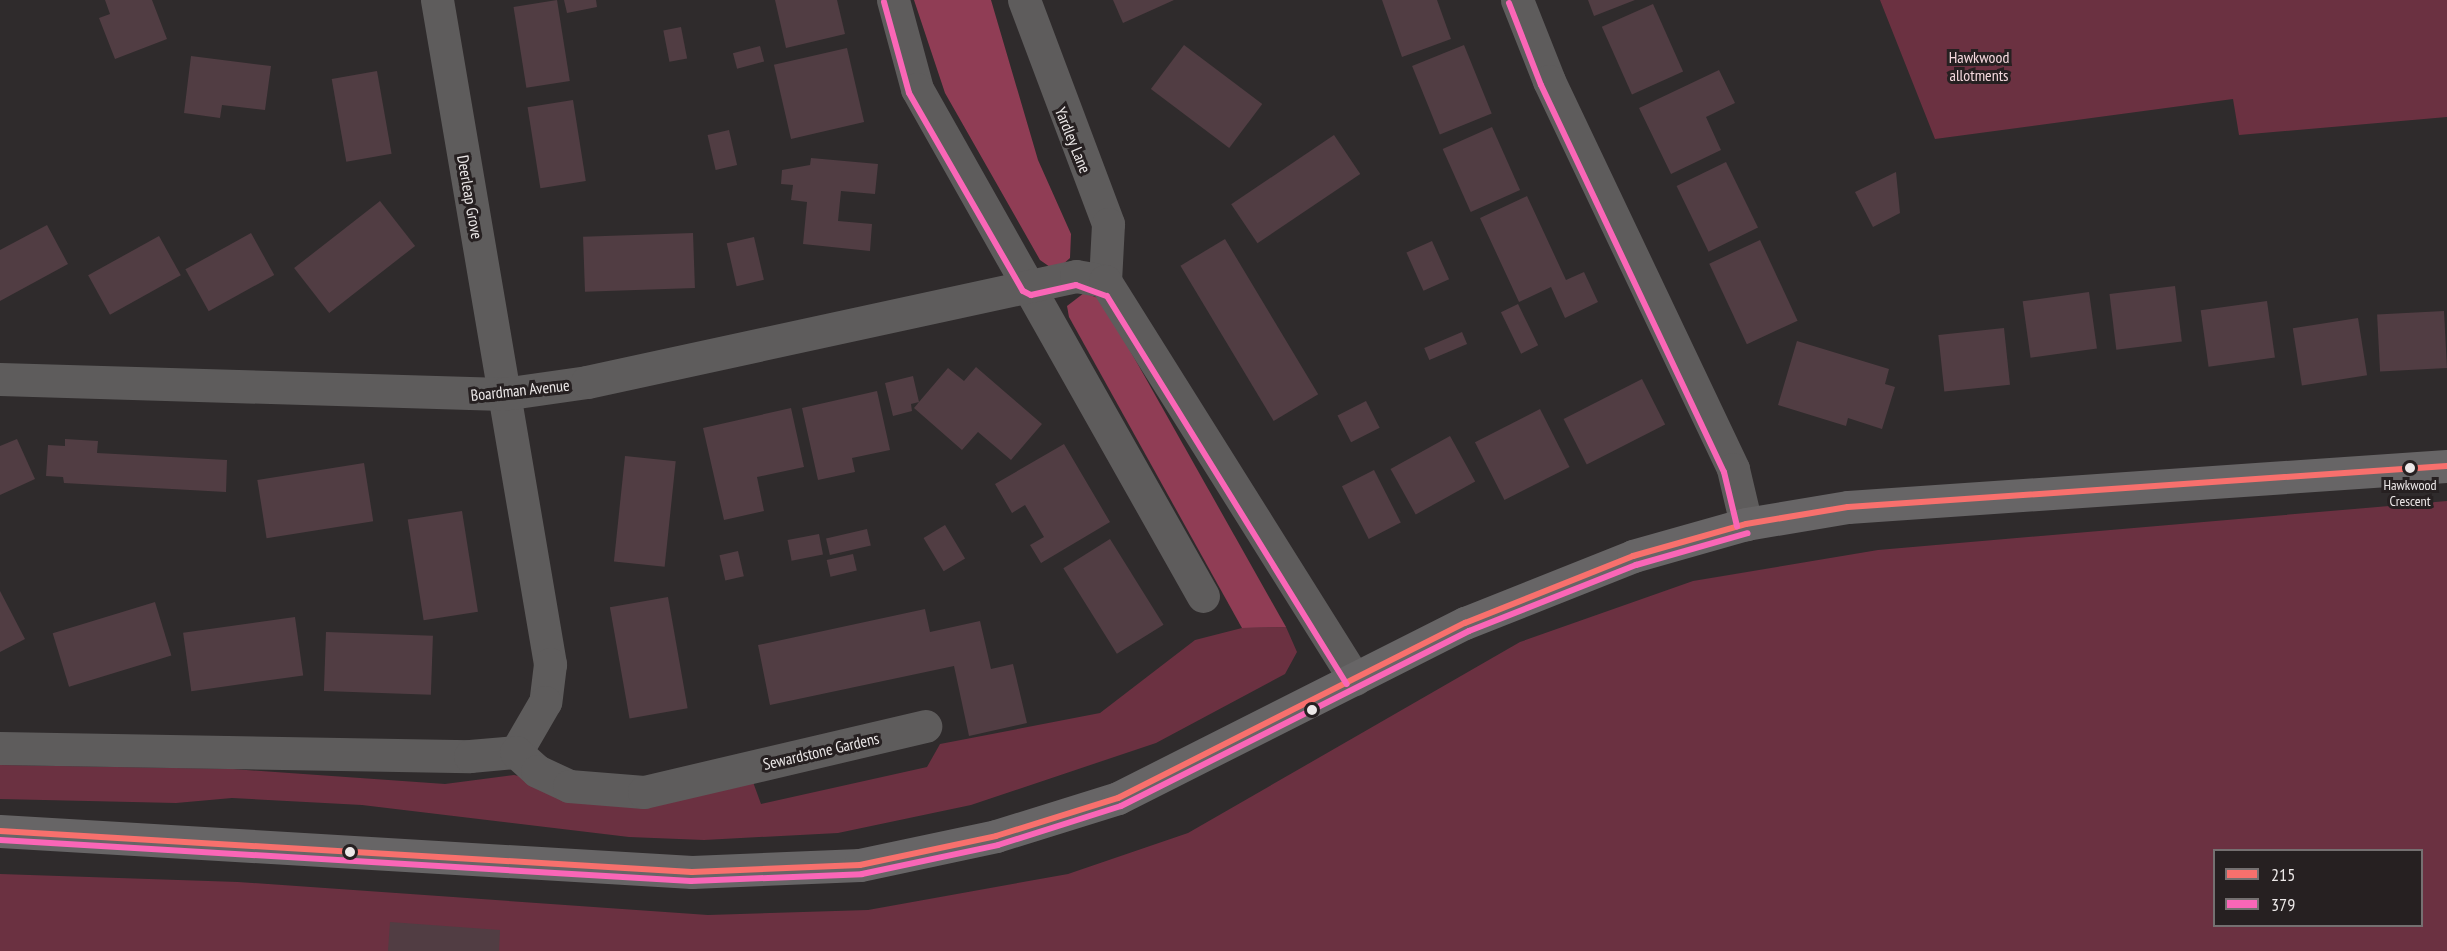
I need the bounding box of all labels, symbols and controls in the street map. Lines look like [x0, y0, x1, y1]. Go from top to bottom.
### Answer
park label: Hawkwood allotments [1949, 47, 2009, 85]
street label: Yardley Lane [1051, 104, 1095, 176]
street label: Deerleap Grove [453, 154, 487, 240]
street label: Boardman Avenue [469, 375, 571, 405]
marker: Hawkwood Crescent [2404, 462, 2416, 474]
place label: Hawkwood Crescent [2383, 477, 2437, 509]
unlabelled marker [1306, 704, 1318, 716]
street label: Sewardstone Gardens [761, 728, 881, 774]
unlabelled marker [344, 846, 356, 858]
legend [2213, 849, 2423, 927]
text: 215 [2271, 863, 2295, 886]
text: 379 [2271, 893, 2295, 916]

